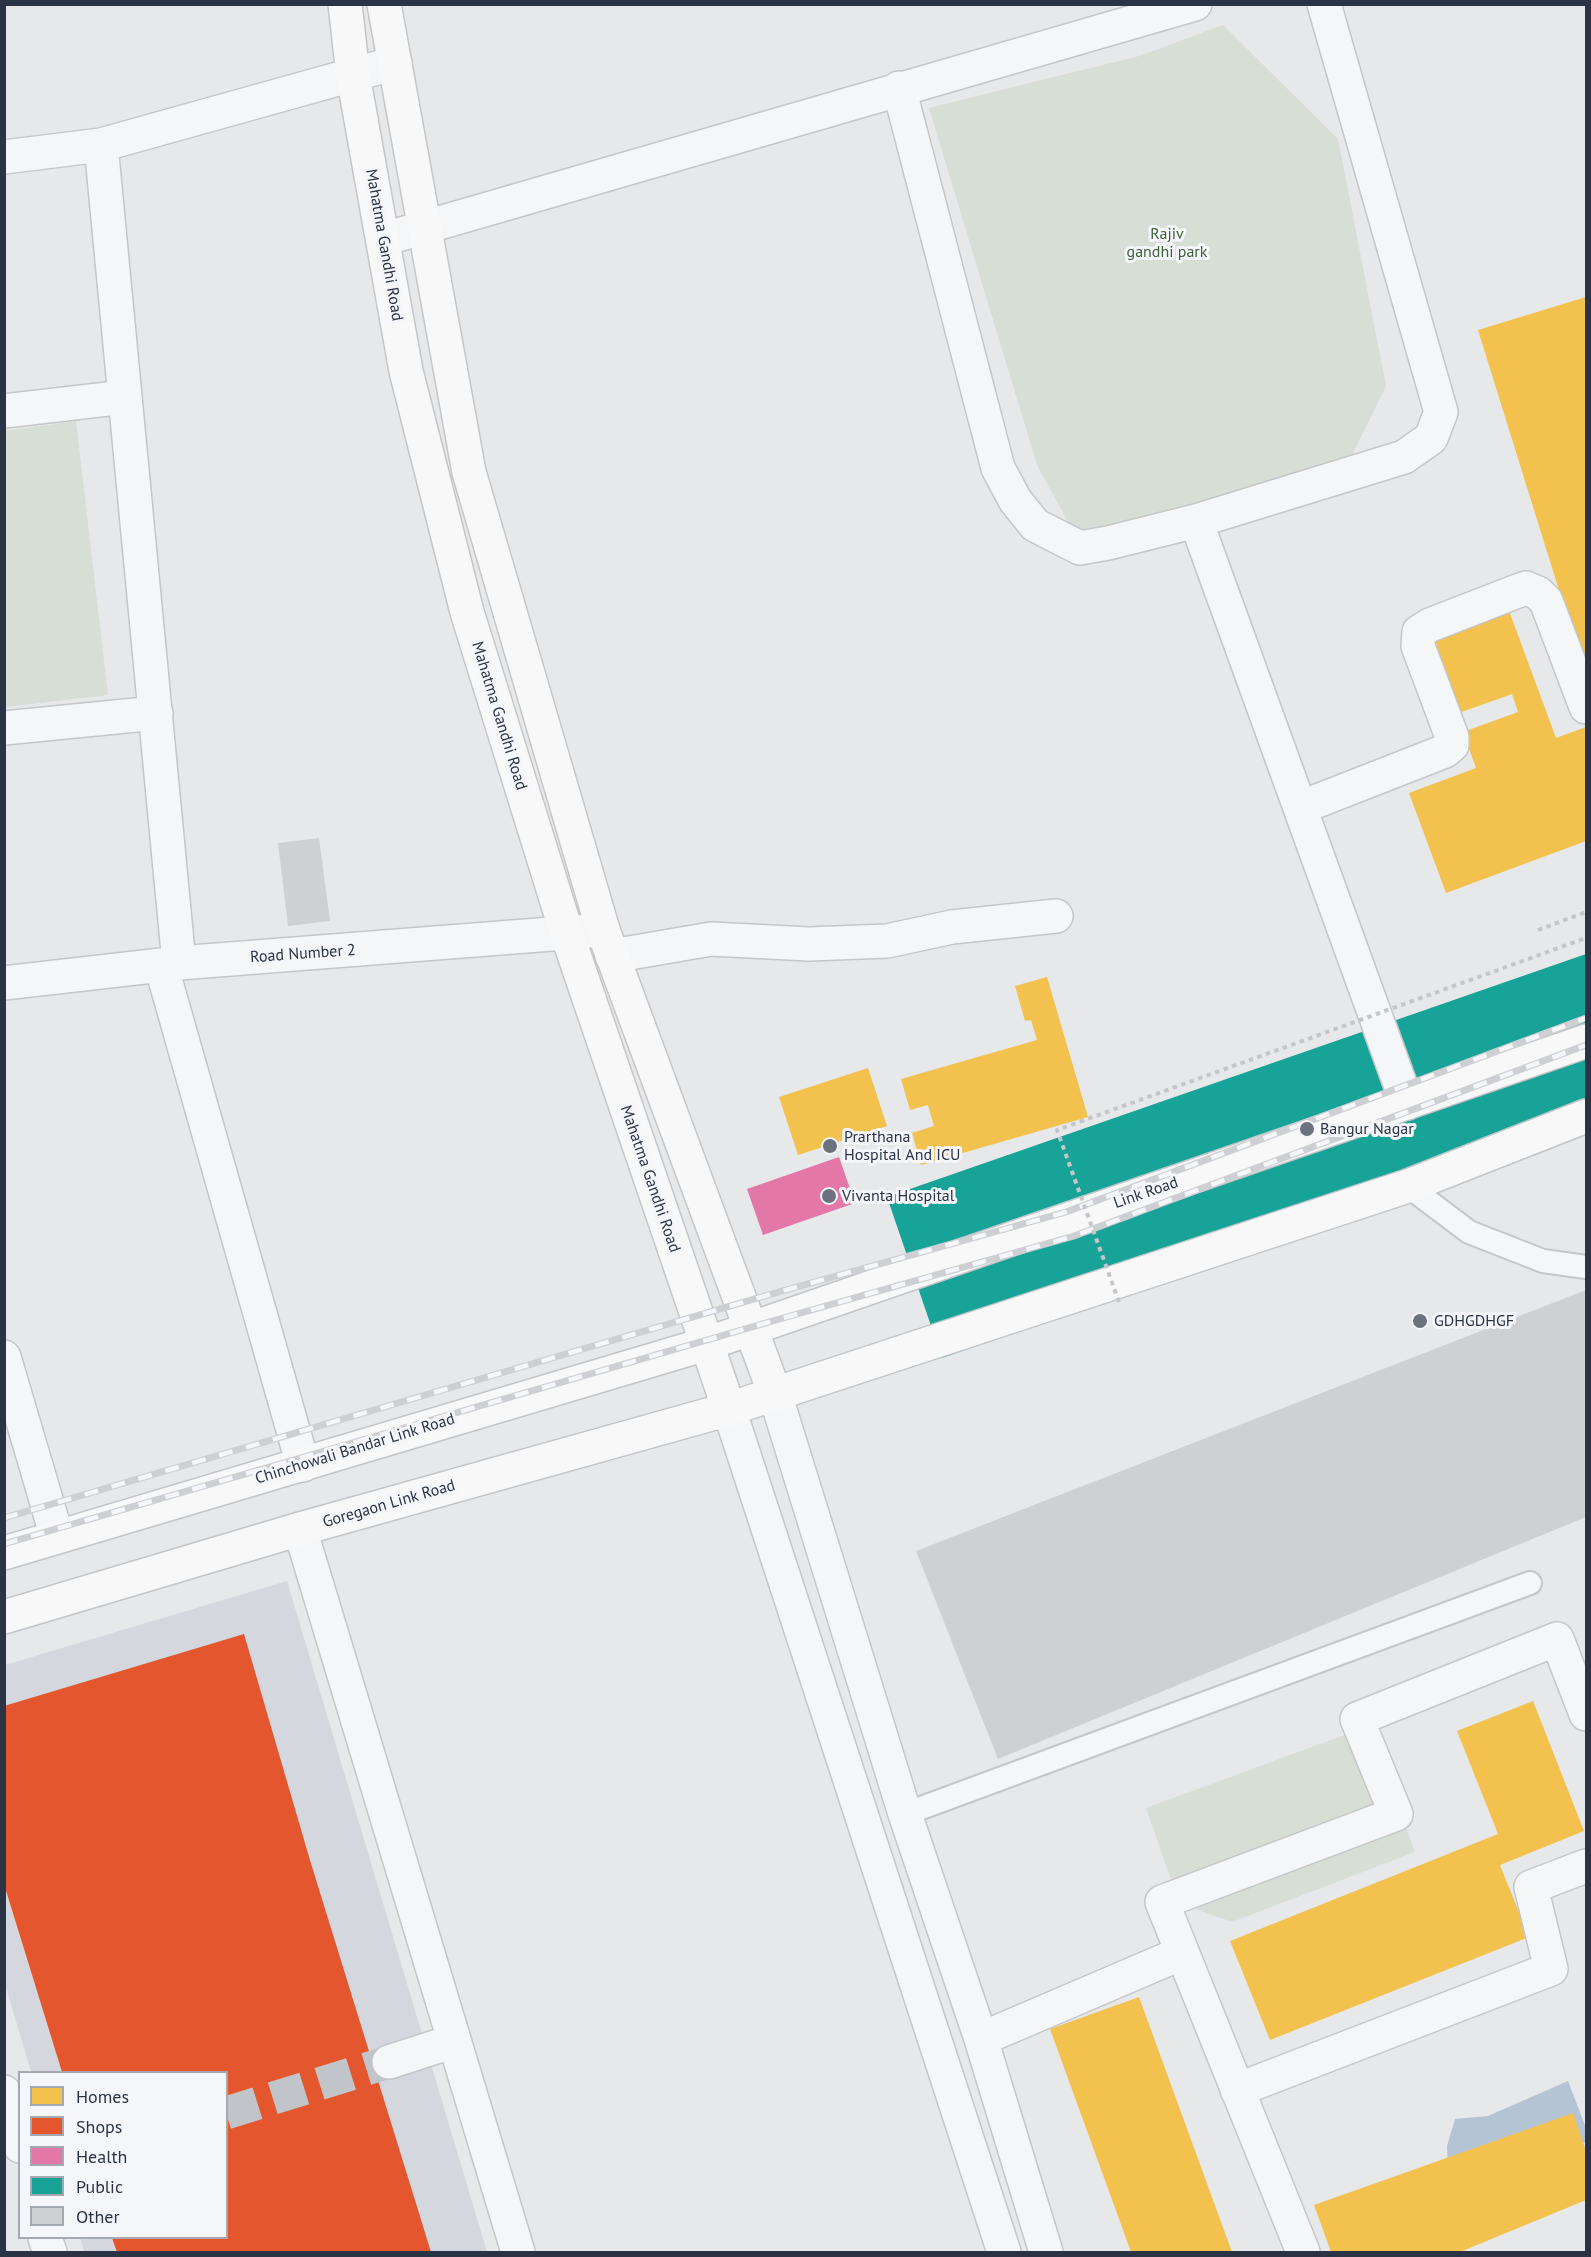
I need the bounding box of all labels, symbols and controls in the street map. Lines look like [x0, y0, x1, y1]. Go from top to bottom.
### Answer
street label: Mahatma Gandhi Road [361, 167, 407, 323]
park label: Rajiv gandhi park [1127, 224, 1207, 262]
street label: Mahatma Gandhi Road [467, 639, 531, 793]
street label: Road Number 2 [250, 941, 356, 967]
street label: Mahatma Gandhi Road [616, 1103, 684, 1255]
place label: Bangur Nagar [1320, 1119, 1414, 1139]
marker: Bangur Nagar [1298, 1120, 1316, 1138]
place label: Prarthana Hospital And ICU [844, 1127, 961, 1165]
marker: Prarthana Hospital And ICU [821, 1137, 839, 1155]
street label: Link Road [1111, 1173, 1181, 1213]
place label: Vivanta Hospital [842, 1186, 954, 1206]
marker: Vivanta Hospital [820, 1187, 838, 1205]
place label: GDHGDHGF [1434, 1311, 1514, 1331]
marker: GDHGDHGF [1411, 1312, 1429, 1330]
street label: Chinchowali Bandar Link Road [253, 1409, 457, 1489]
street label: Goregaon Link Road [321, 1476, 457, 1532]
legend [18, 2071, 228, 2239]
text: Homes [76, 2085, 129, 2108]
text: Shops [76, 2115, 122, 2138]
text: Health [76, 2145, 127, 2168]
text: Public [76, 2175, 123, 2198]
text: Other [76, 2205, 120, 2228]

